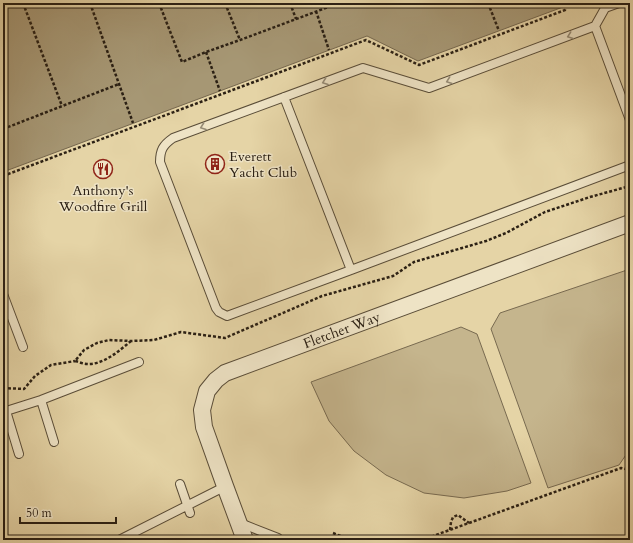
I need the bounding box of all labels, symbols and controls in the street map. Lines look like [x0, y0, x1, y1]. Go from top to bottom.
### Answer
one-way arrow [567, 31, 574, 39]
one-way arrow [445, 76, 452, 84]
one-way arrow [322, 78, 329, 86]
one-way arrow [200, 122, 207, 131]
place label: Everett Yacht Club [229, 147, 297, 182]
building icon: Everett Yacht Club [204, 153, 226, 175]
restaurant icon: Anthony's Woodfire Grill [92, 158, 114, 180]
place label: Anthony's Woodfire Grill [58, 181, 148, 216]
street label: Fletcher Way [301, 307, 383, 353]
scale bar [20, 499, 116, 525]
text: 50 m [26, 505, 53, 521]

